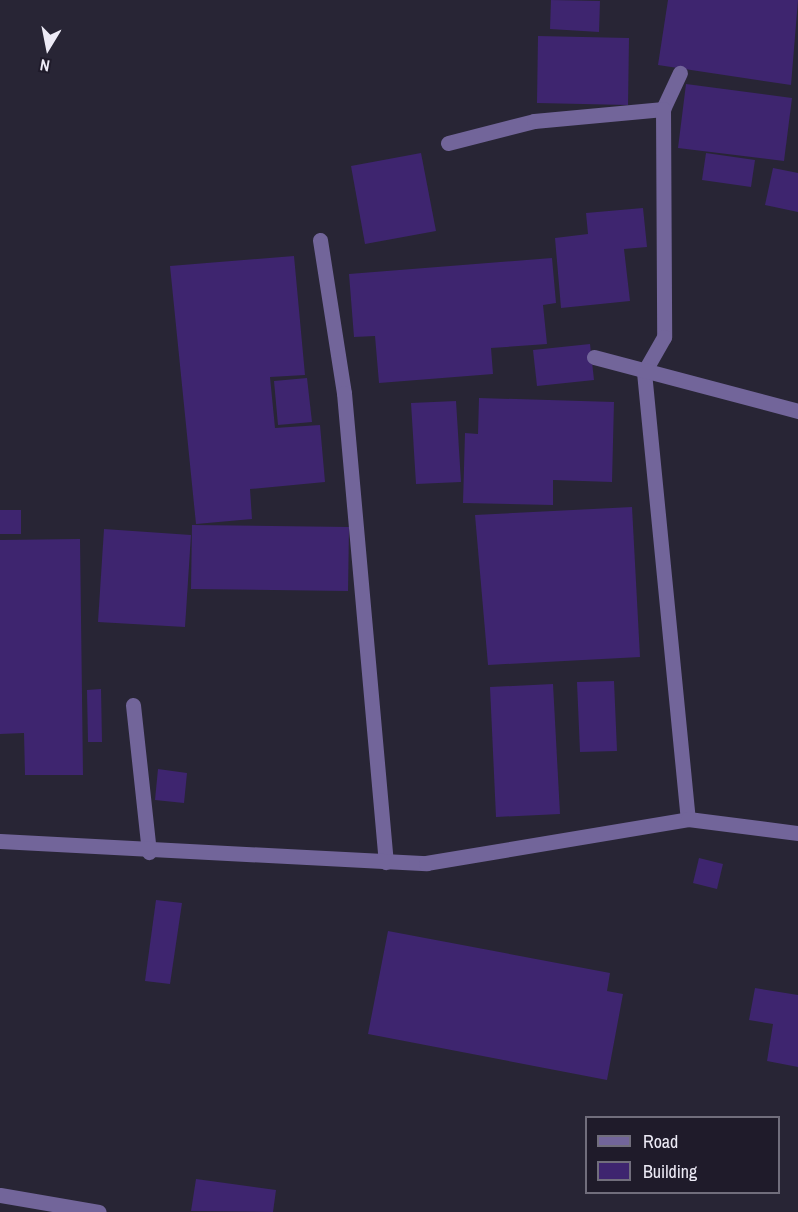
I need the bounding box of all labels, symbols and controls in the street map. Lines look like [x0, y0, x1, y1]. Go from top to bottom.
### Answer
north arrow [18, 18, 78, 78]
text: N [38, 54, 51, 77]
legend [585, 1116, 780, 1194]
text: Road [643, 1129, 678, 1154]
text: Building [643, 1159, 697, 1184]

